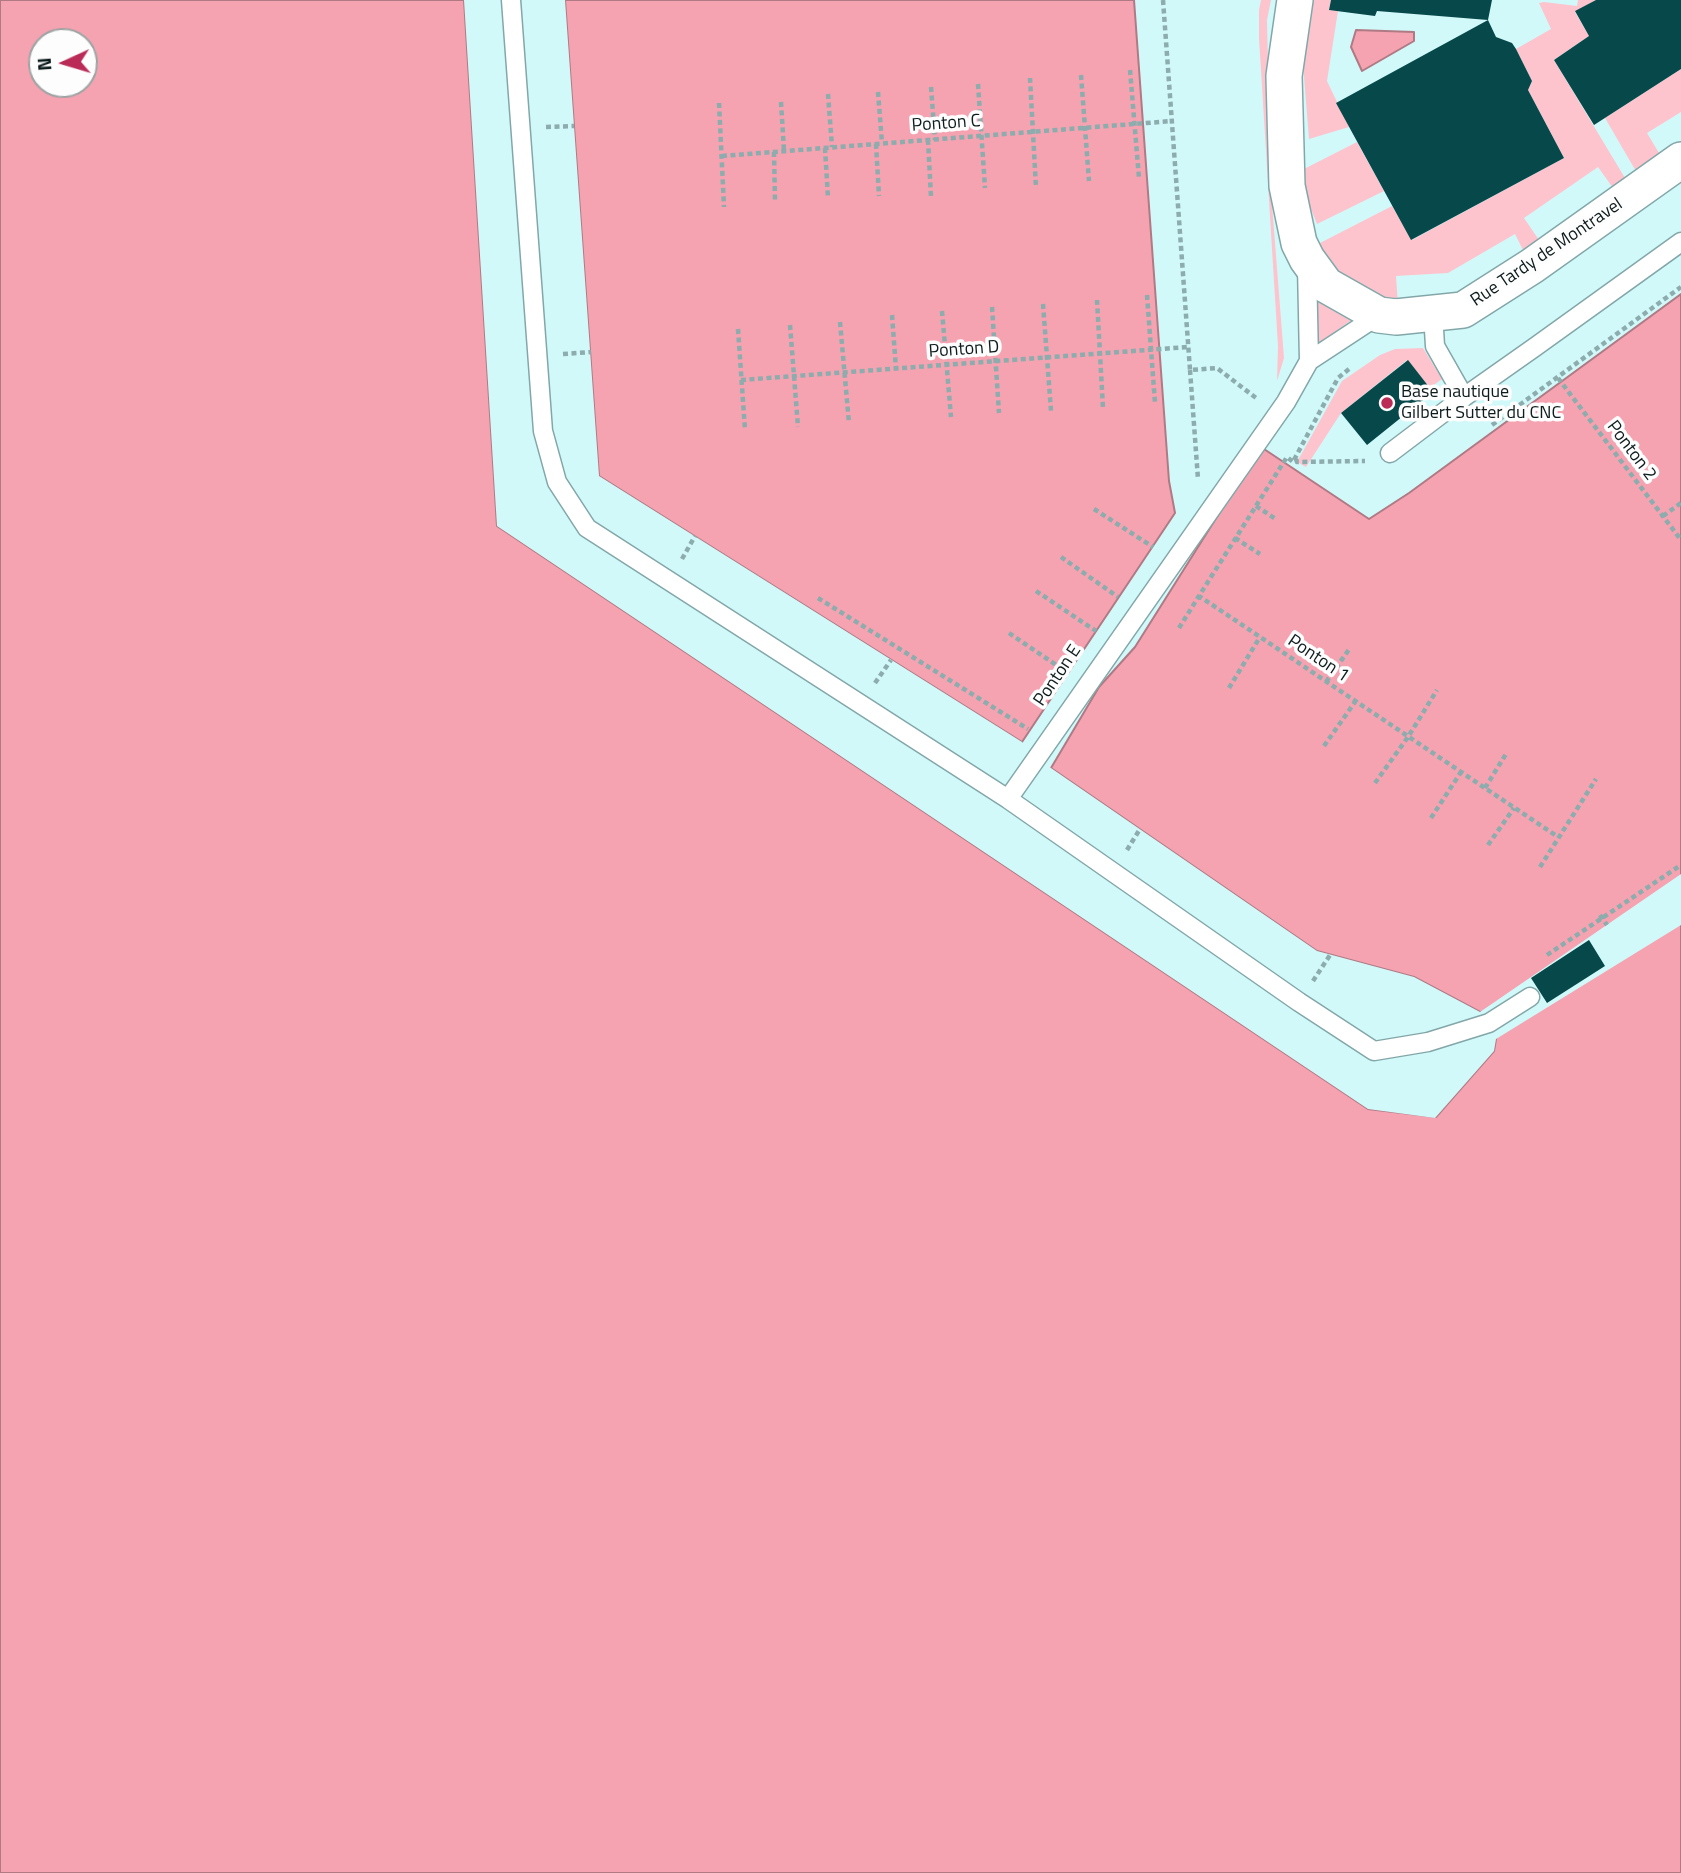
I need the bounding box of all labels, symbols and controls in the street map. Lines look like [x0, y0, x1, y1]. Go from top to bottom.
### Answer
north arrow [28, 28, 98, 98]
text: N [29, 57, 58, 72]
street label: Ponton C [911, 111, 981, 137]
street label: Rue Tardy de Montravel [1467, 194, 1627, 312]
street label: Ponton D [928, 337, 1000, 363]
place label: Base nautique Gilbert Sutter du CNC [1401, 382, 1561, 424]
marker: Base nautique Gilbert Sutter du CNC [1379, 395, 1395, 411]
street label: Ponton 2 [1602, 417, 1660, 485]
street label: Ponton 1 [1283, 631, 1353, 687]
street label: Ponton E [1030, 641, 1086, 711]

